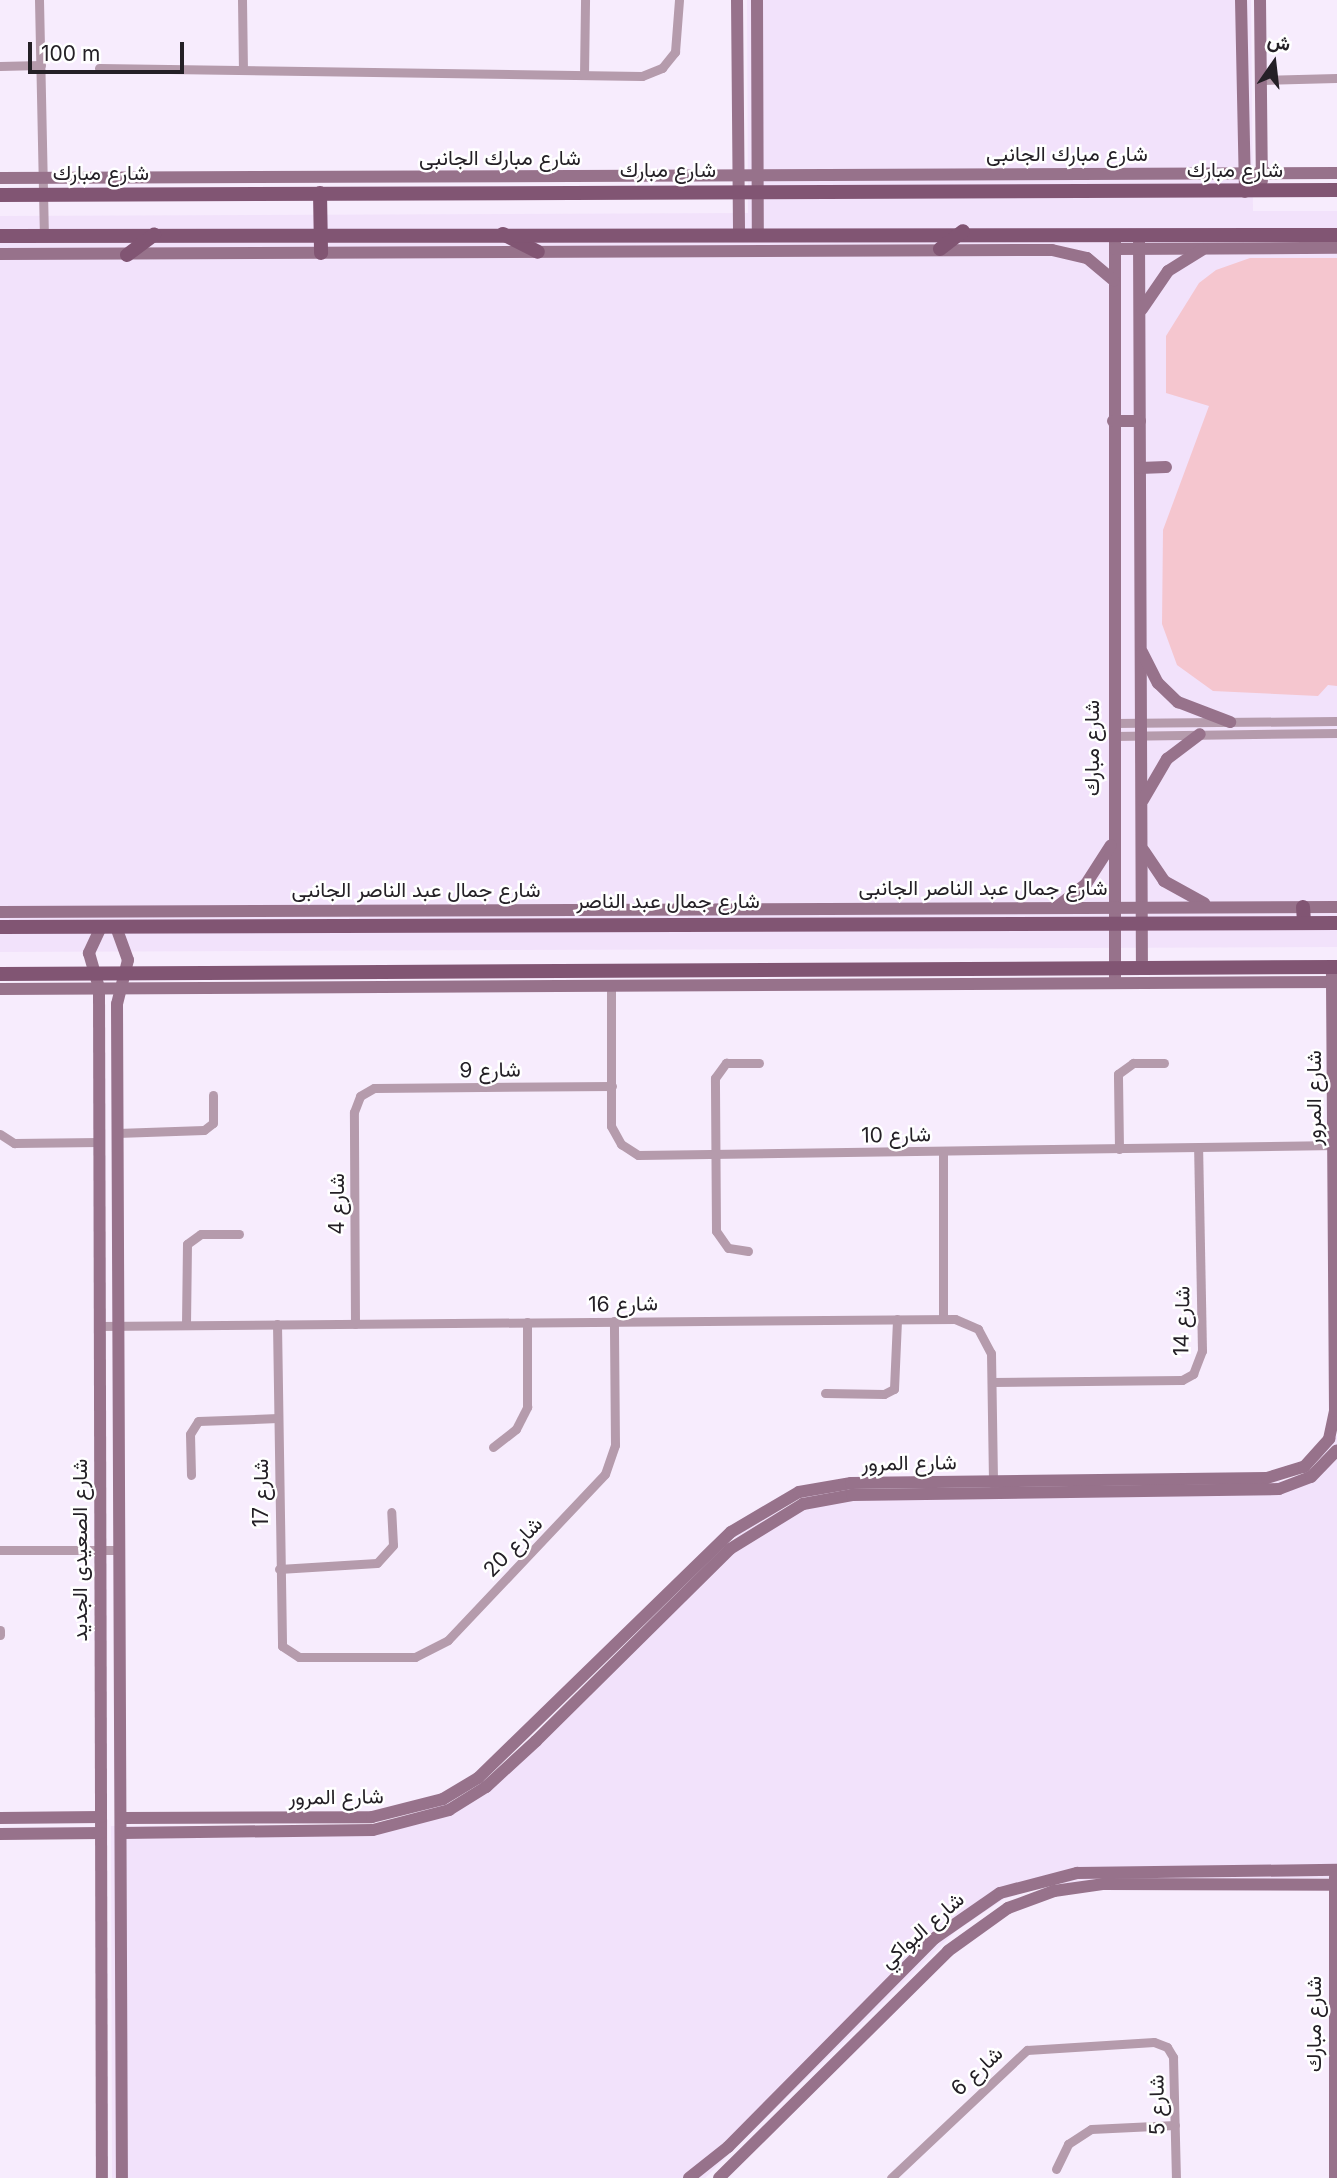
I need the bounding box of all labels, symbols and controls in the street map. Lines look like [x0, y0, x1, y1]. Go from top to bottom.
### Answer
scale bar [32, 28, 187, 72]
north arrow [1239, 28, 1309, 98]
text: ش [1265, 28, 1293, 56]
text: 100 m [41, 41, 100, 66]
street label: شارع مبارك الجانبى [986, 141, 1148, 167]
street label: شارع مبارك الجانبى [419, 145, 581, 171]
street label: شارع مبارك [620, 157, 716, 183]
street label: شارع مبارك [1187, 157, 1283, 183]
street label: شارع مبارك [53, 160, 149, 186]
street label: شارع مبارك [1079, 700, 1105, 796]
street label: شارع جمال عبد الناصر الجانبى [858, 875, 1108, 901]
street label: شارع جمال عبد الناصر الجانبى [291, 877, 541, 903]
street label: شارع جمال عبد الناصر [576, 888, 760, 914]
street label: شارع المرور [1301, 1050, 1327, 1146]
street label: شارع 9 [459, 1057, 521, 1083]
street label: شارع 10 [861, 1122, 931, 1148]
street label: شارع 4 [324, 1173, 350, 1235]
street label: شارع 14 [1169, 1286, 1195, 1356]
street label: شارع 16 [588, 1291, 658, 1317]
street label: شارع المرور [861, 1450, 957, 1476]
street label: شارع الصعيدى الجديد [67, 1459, 93, 1641]
street label: شارع 17 [248, 1459, 274, 1527]
street label: شارع 20 [478, 1512, 548, 1582]
street label: شارع المرور [288, 1784, 384, 1810]
street label: شارع البواكي [875, 1887, 969, 1973]
street label: شارع مبارك [1301, 1976, 1327, 2072]
street label: شارع 6 [946, 2041, 1008, 2101]
street label: شارع 5 [1144, 2074, 1170, 2136]

